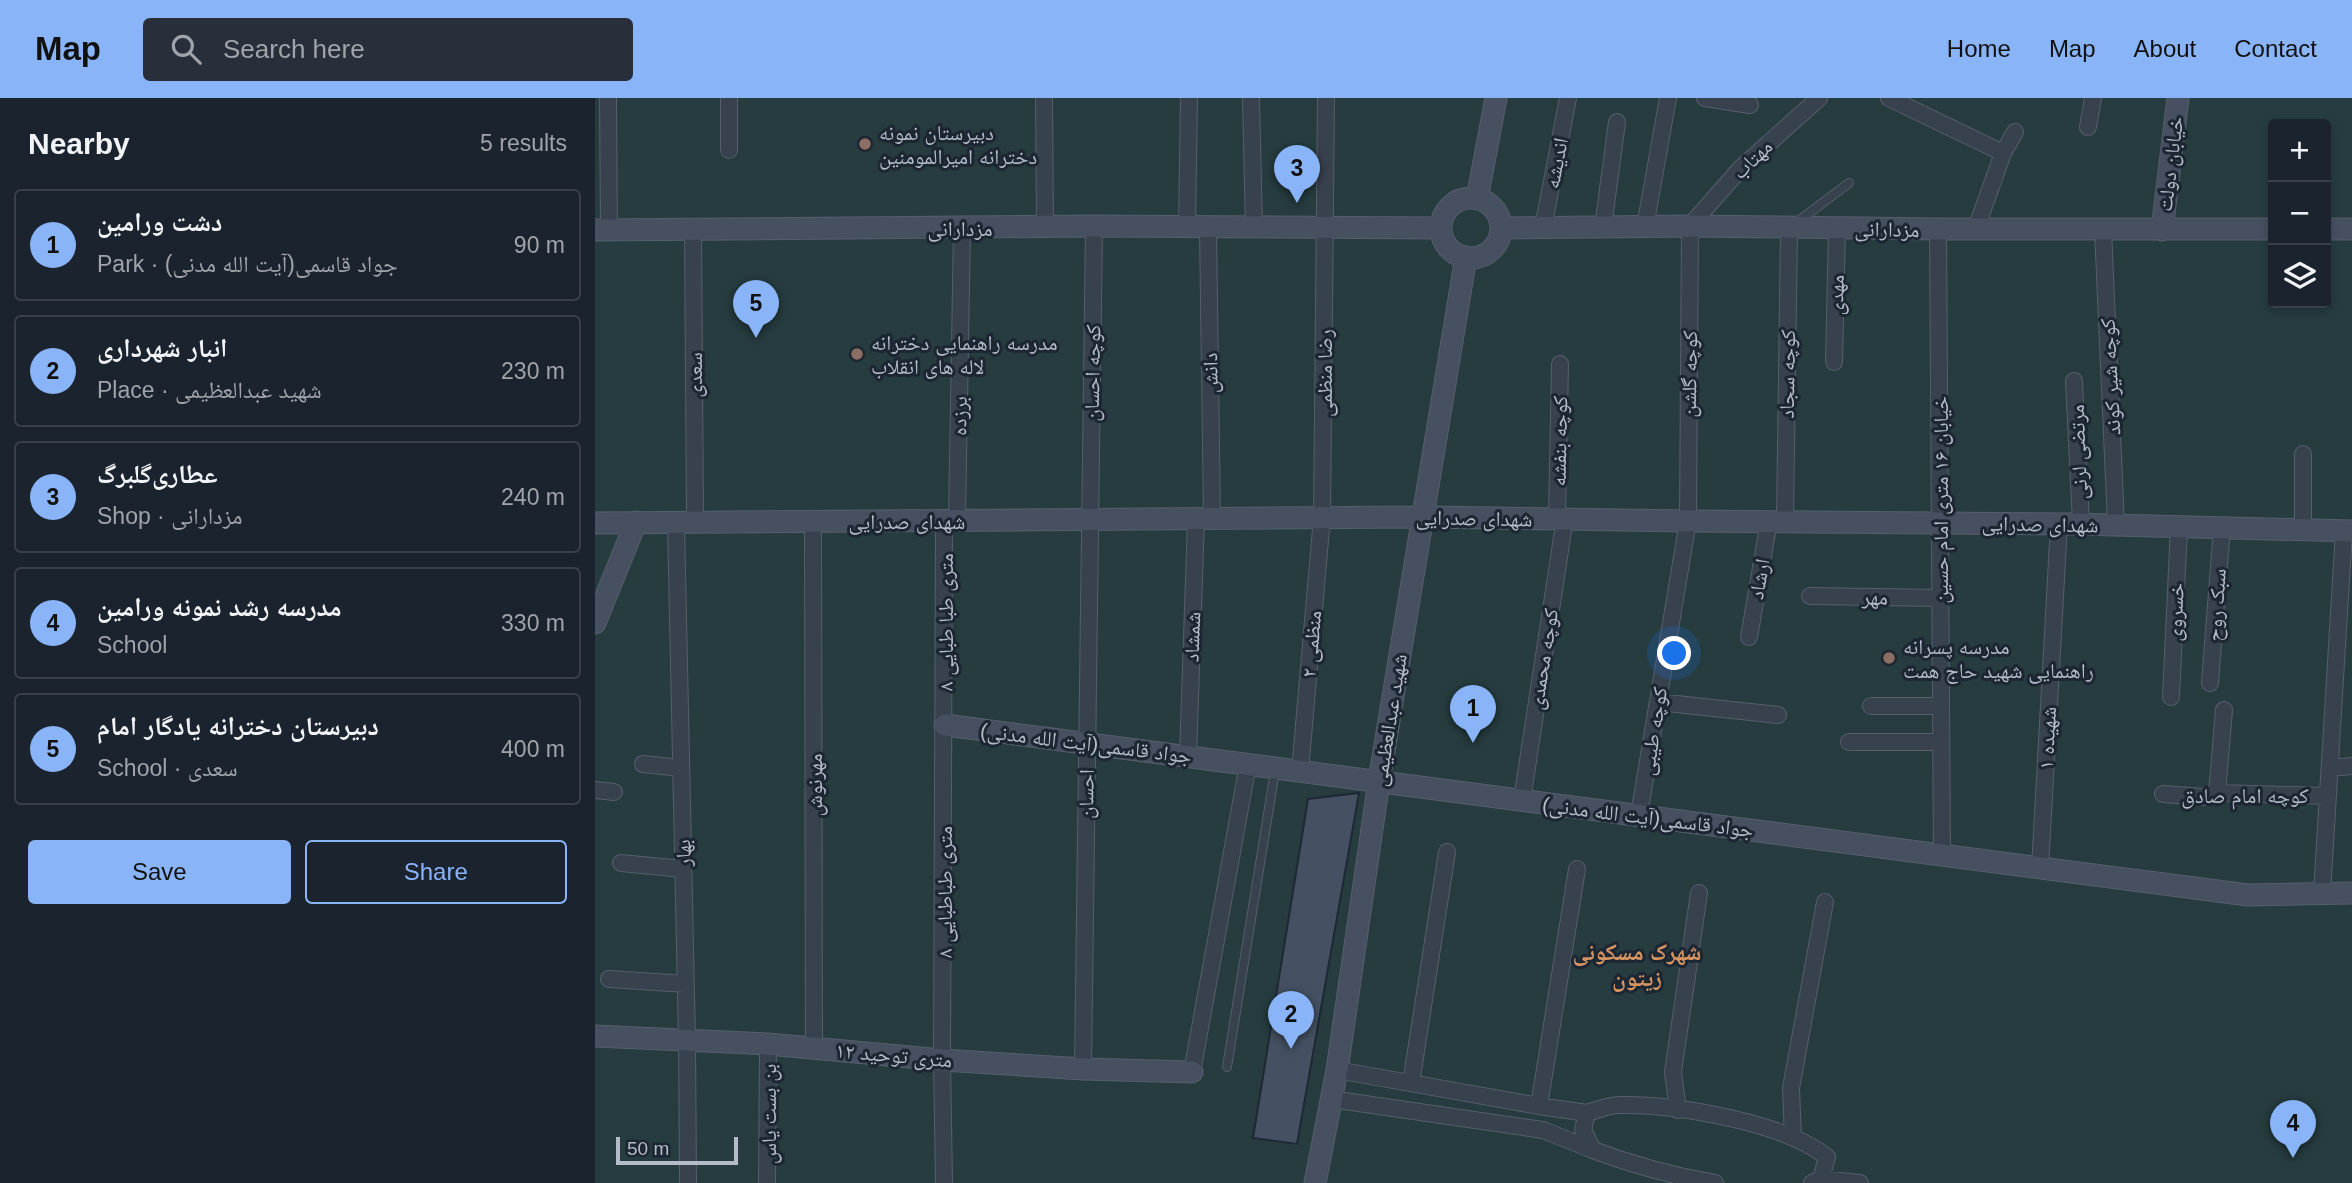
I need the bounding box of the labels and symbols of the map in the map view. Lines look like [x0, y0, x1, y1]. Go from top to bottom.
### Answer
street label: خیابان دولت [2153, 115, 2188, 213]
place label: دبیرستان نمونه دخترانه امیرالمومنین [879, 121, 1037, 170]
street label: مهتاب [1727, 135, 1777, 184]
marker: دبیرستان نمونه دخترانه امیرالمومنین [857, 136, 873, 152]
street label: اندیشه [1540, 136, 1573, 190]
pin: 3 [1274, 145, 1320, 203]
street label: مزدارانی [927, 217, 993, 242]
street label: مزدارانی [1854, 217, 1920, 243]
street label: مهدی [1824, 275, 1849, 315]
pin: 5 [733, 280, 779, 338]
street label: کوچه شیر کوند [2095, 318, 2125, 436]
street label: کوچه احسان [1080, 324, 1105, 422]
street label: رضا منظمی [1313, 329, 1338, 417]
street label: کوچه سجاد [1775, 329, 1800, 419]
street label: کوچه گلشن [1677, 330, 1703, 418]
place label: مدرسه راهنمایی دخترانه لاله های انقلاب [871, 331, 1058, 379]
marker: مدرسه راهنمایی دخترانه لاله های انقلاب [849, 346, 865, 362]
street label: سعدی [683, 352, 707, 398]
street label: دانش [1198, 352, 1224, 394]
street label: کوچه بنفشه [1547, 395, 1572, 487]
street label: برزده [947, 396, 971, 436]
street label: خیابان ۱۶ متری امام حسین [1929, 396, 1955, 604]
street label: مرتضی لرنی [2065, 404, 2093, 500]
street label: شهدای صدرایی [1415, 505, 1533, 533]
street label: شهدای صدرایی [849, 510, 965, 535]
street label: شهدای صدرایی [1981, 511, 2099, 539]
street label: ۸ متری طبا طبایی [934, 553, 959, 691]
street label: ارشاد [1744, 557, 1774, 601]
street label: سبک روح [2202, 568, 2232, 643]
street label: خسروی [2162, 582, 2189, 642]
street label: مهر [1861, 585, 1888, 610]
street label: کوچه محمدی [1524, 606, 1563, 712]
street label: منظمی ۲ [1297, 609, 1327, 679]
street label: شمشاد [1180, 611, 1204, 663]
place label: مدرسه پسرانه راهنمایی شهید حاج همت [1903, 635, 2094, 684]
your location [1657, 636, 1691, 670]
marker: مدرسه پسرانه راهنمایی شهید حاج همت [1881, 650, 1897, 666]
street label: شهید عبدالعظیمی [1367, 652, 1413, 788]
pin: 1 [1450, 685, 1496, 743]
street label: کوچه طیبی [1635, 685, 1673, 777]
street label: شهیده ۱ [2034, 706, 2061, 770]
street label: جواد قاسمی(آیت الله مدنی) [979, 719, 1193, 769]
street label: مهرنوش [803, 754, 828, 816]
street label: احسان [1074, 769, 1099, 819]
street label: کوچه امام صادق [2181, 784, 2309, 810]
street label: جواد قاسمی(آیت الله مدنی) [1541, 793, 1755, 843]
street label: ۸ متری طباطبایی [933, 826, 958, 958]
street label: بهار [671, 839, 696, 868]
district label: شهرک مسکونی زیتون [1573, 939, 1701, 992]
pin: 2 [1268, 991, 1314, 1049]
street label: ۱۲ متری توحید [835, 1038, 953, 1073]
street label: بن بست یاس [757, 1064, 782, 1164]
pin: 4 [2270, 1100, 2316, 1158]
scale bar [616, 1134, 739, 1166]

